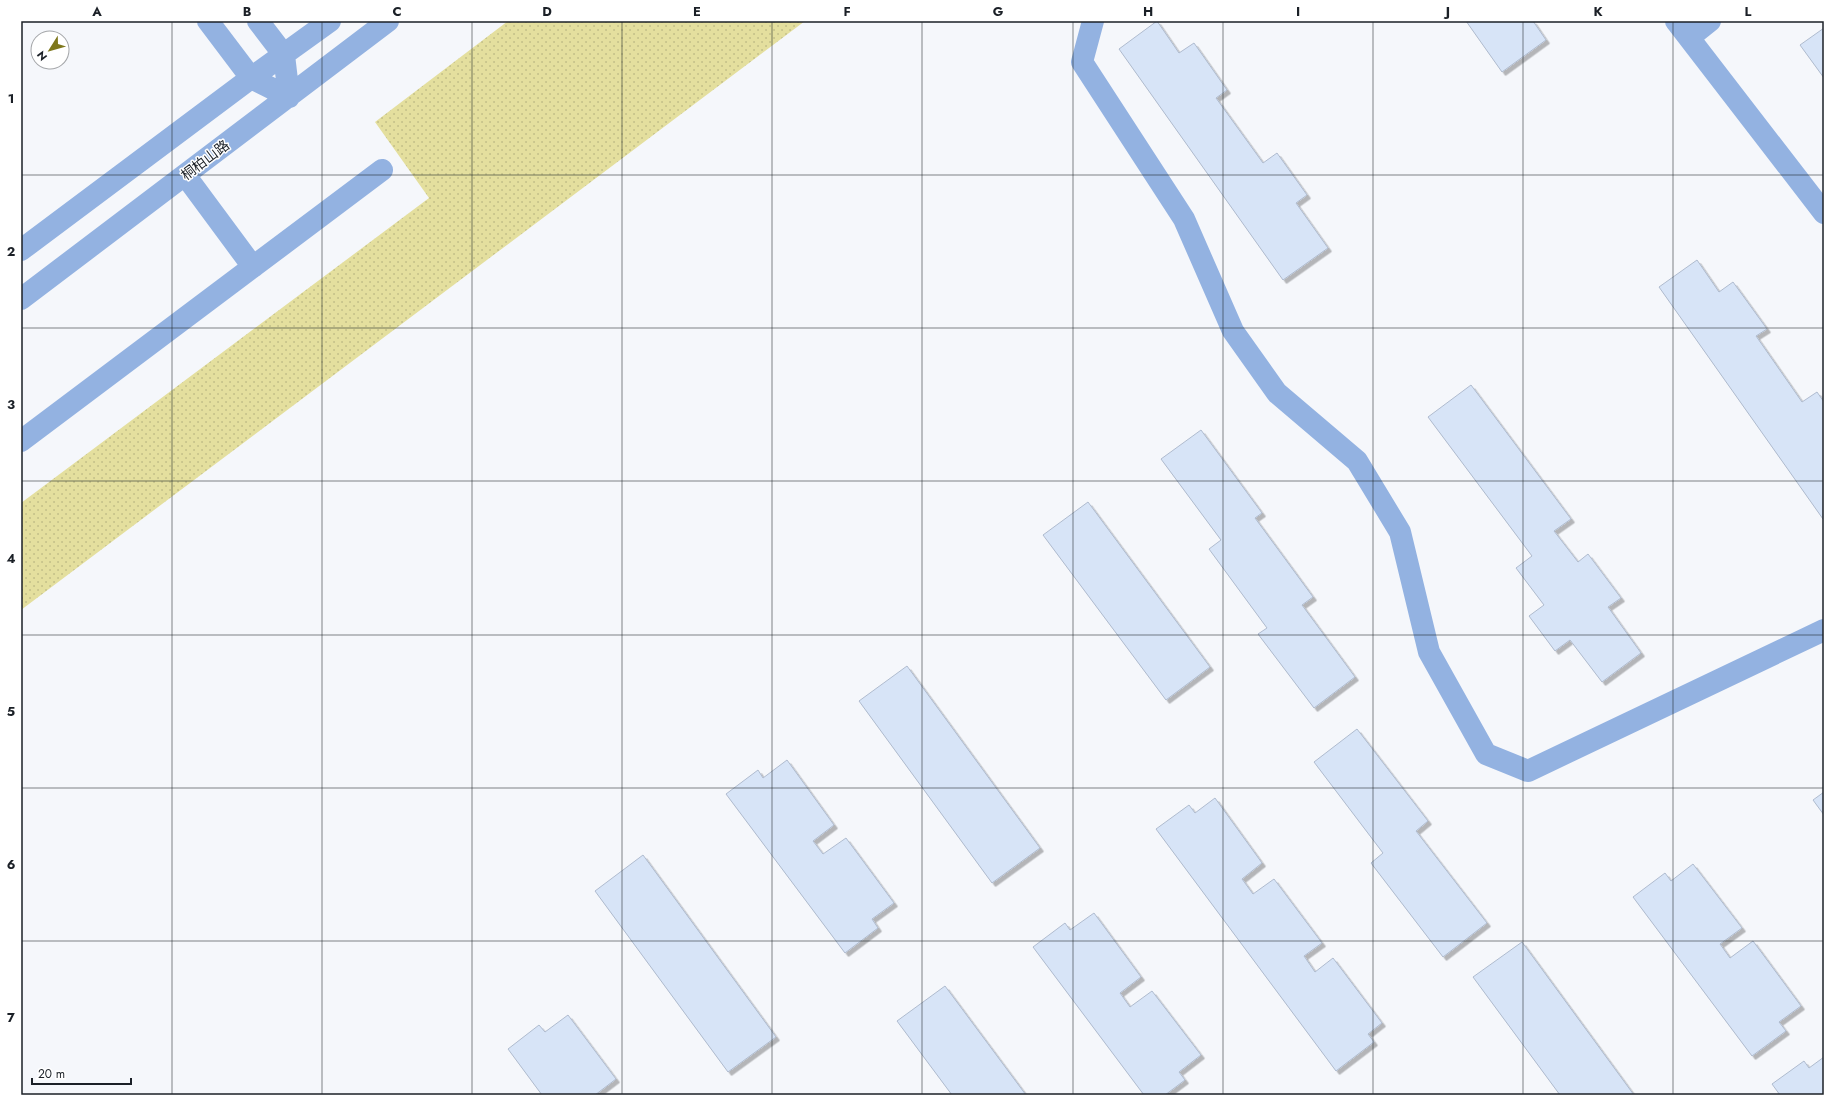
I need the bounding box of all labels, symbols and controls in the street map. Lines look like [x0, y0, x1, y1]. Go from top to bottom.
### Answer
text: A [91, 2, 102, 21]
text: B [243, 2, 252, 21]
text: C [392, 2, 402, 21]
text: D [542, 2, 552, 21]
text: E [693, 2, 701, 21]
text: F [843, 2, 851, 21]
text: G [993, 2, 1004, 21]
text: H [1143, 2, 1153, 21]
text: I [1296, 2, 1300, 21]
text: J [1443, 2, 1450, 21]
text: K [1593, 2, 1603, 21]
text: L [1745, 2, 1752, 21]
north arrow [30, 30, 70, 70]
text: N [33, 48, 51, 64]
text: 1 [8, 89, 14, 108]
street label: 桐柏山路 [177, 135, 233, 185]
text: 2 [7, 242, 15, 261]
text: 3 [7, 395, 15, 414]
text: 4 [6, 549, 16, 568]
text: 5 [7, 702, 15, 721]
text: 6 [7, 855, 16, 874]
text: 7 [7, 1008, 15, 1027]
scale bar [32, 1060, 131, 1086]
text: 20 m [38, 1065, 65, 1083]

